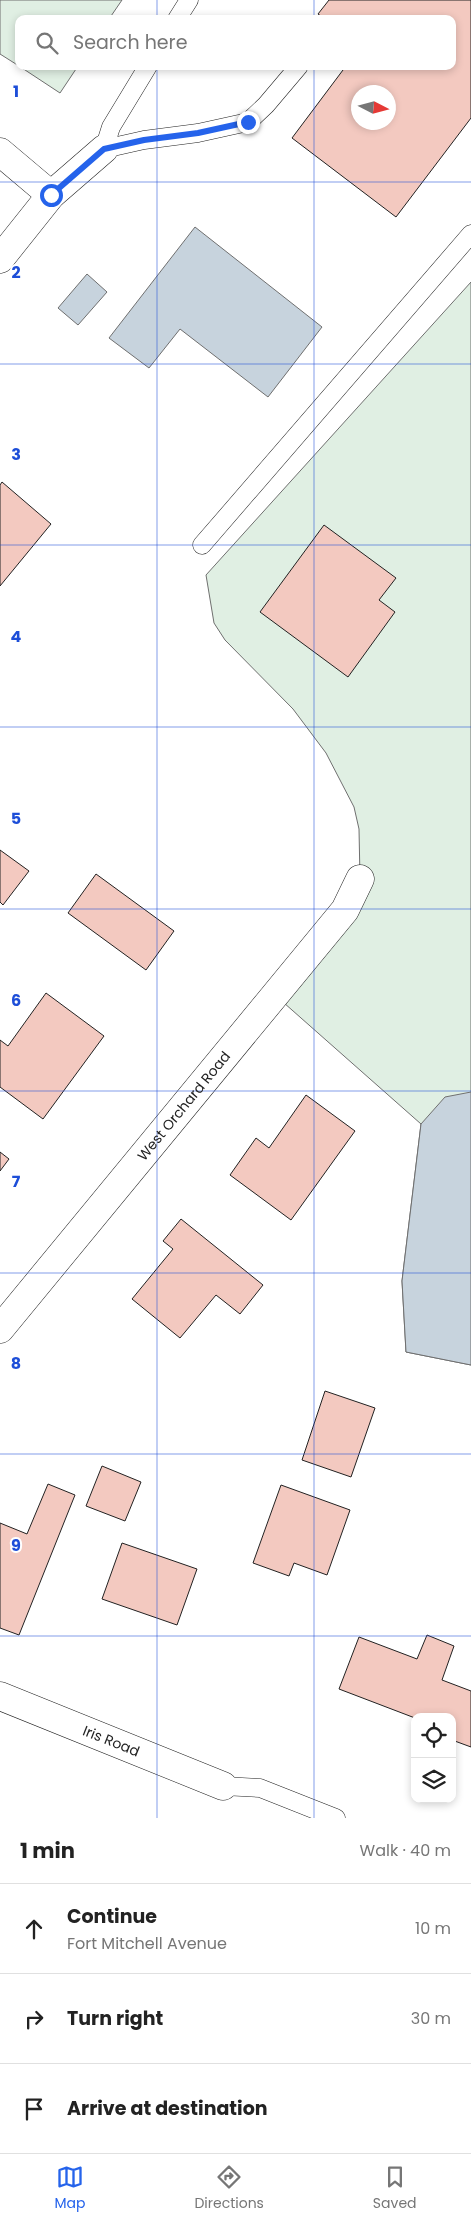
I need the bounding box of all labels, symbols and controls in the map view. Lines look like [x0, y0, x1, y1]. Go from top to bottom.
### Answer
search box [15, 15, 456, 70]
icon: search [33, 29, 61, 57]
text: Search here [73, 29, 187, 56]
text: 1 [13, 80, 19, 103]
north arrow [351, 85, 396, 130]
route end [237, 111, 260, 134]
route start [40, 184, 63, 207]
text: 2 [11, 261, 21, 284]
text: 3 [11, 443, 21, 466]
text: 4 [11, 625, 22, 648]
text: 5 [11, 807, 21, 830]
text: 6 [11, 989, 21, 1012]
street label: West Orchard Road [133, 1047, 235, 1165]
text: 7 [12, 1170, 21, 1193]
text: 8 [11, 1352, 21, 1375]
text: 9 [11, 1534, 21, 1557]
map controls [411, 1713, 456, 1803]
button: locate [411, 1713, 456, 1758]
street label: Iris Road [80, 1720, 143, 1761]
button: layers [411, 1758, 456, 1803]
text: 1 min [20, 1836, 75, 1865]
text: Walk · 40 m [360, 1839, 451, 1862]
text: Continue [67, 1903, 157, 1930]
icon: ahead [20, 1915, 48, 1943]
text: 10 m [415, 1917, 451, 1940]
text: Fort Mitchell Avenue [67, 1932, 227, 1955]
icon: right [20, 2005, 48, 2033]
text: Turn right [67, 2005, 163, 2032]
text: 30 m [411, 2007, 451, 2030]
icon: arrive [20, 2095, 48, 2123]
text: Arrive at destination [67, 2095, 268, 2122]
tab: Map [54, 2163, 85, 2214]
tab: Directions [194, 2163, 264, 2214]
tab: Saved [373, 2163, 417, 2214]

